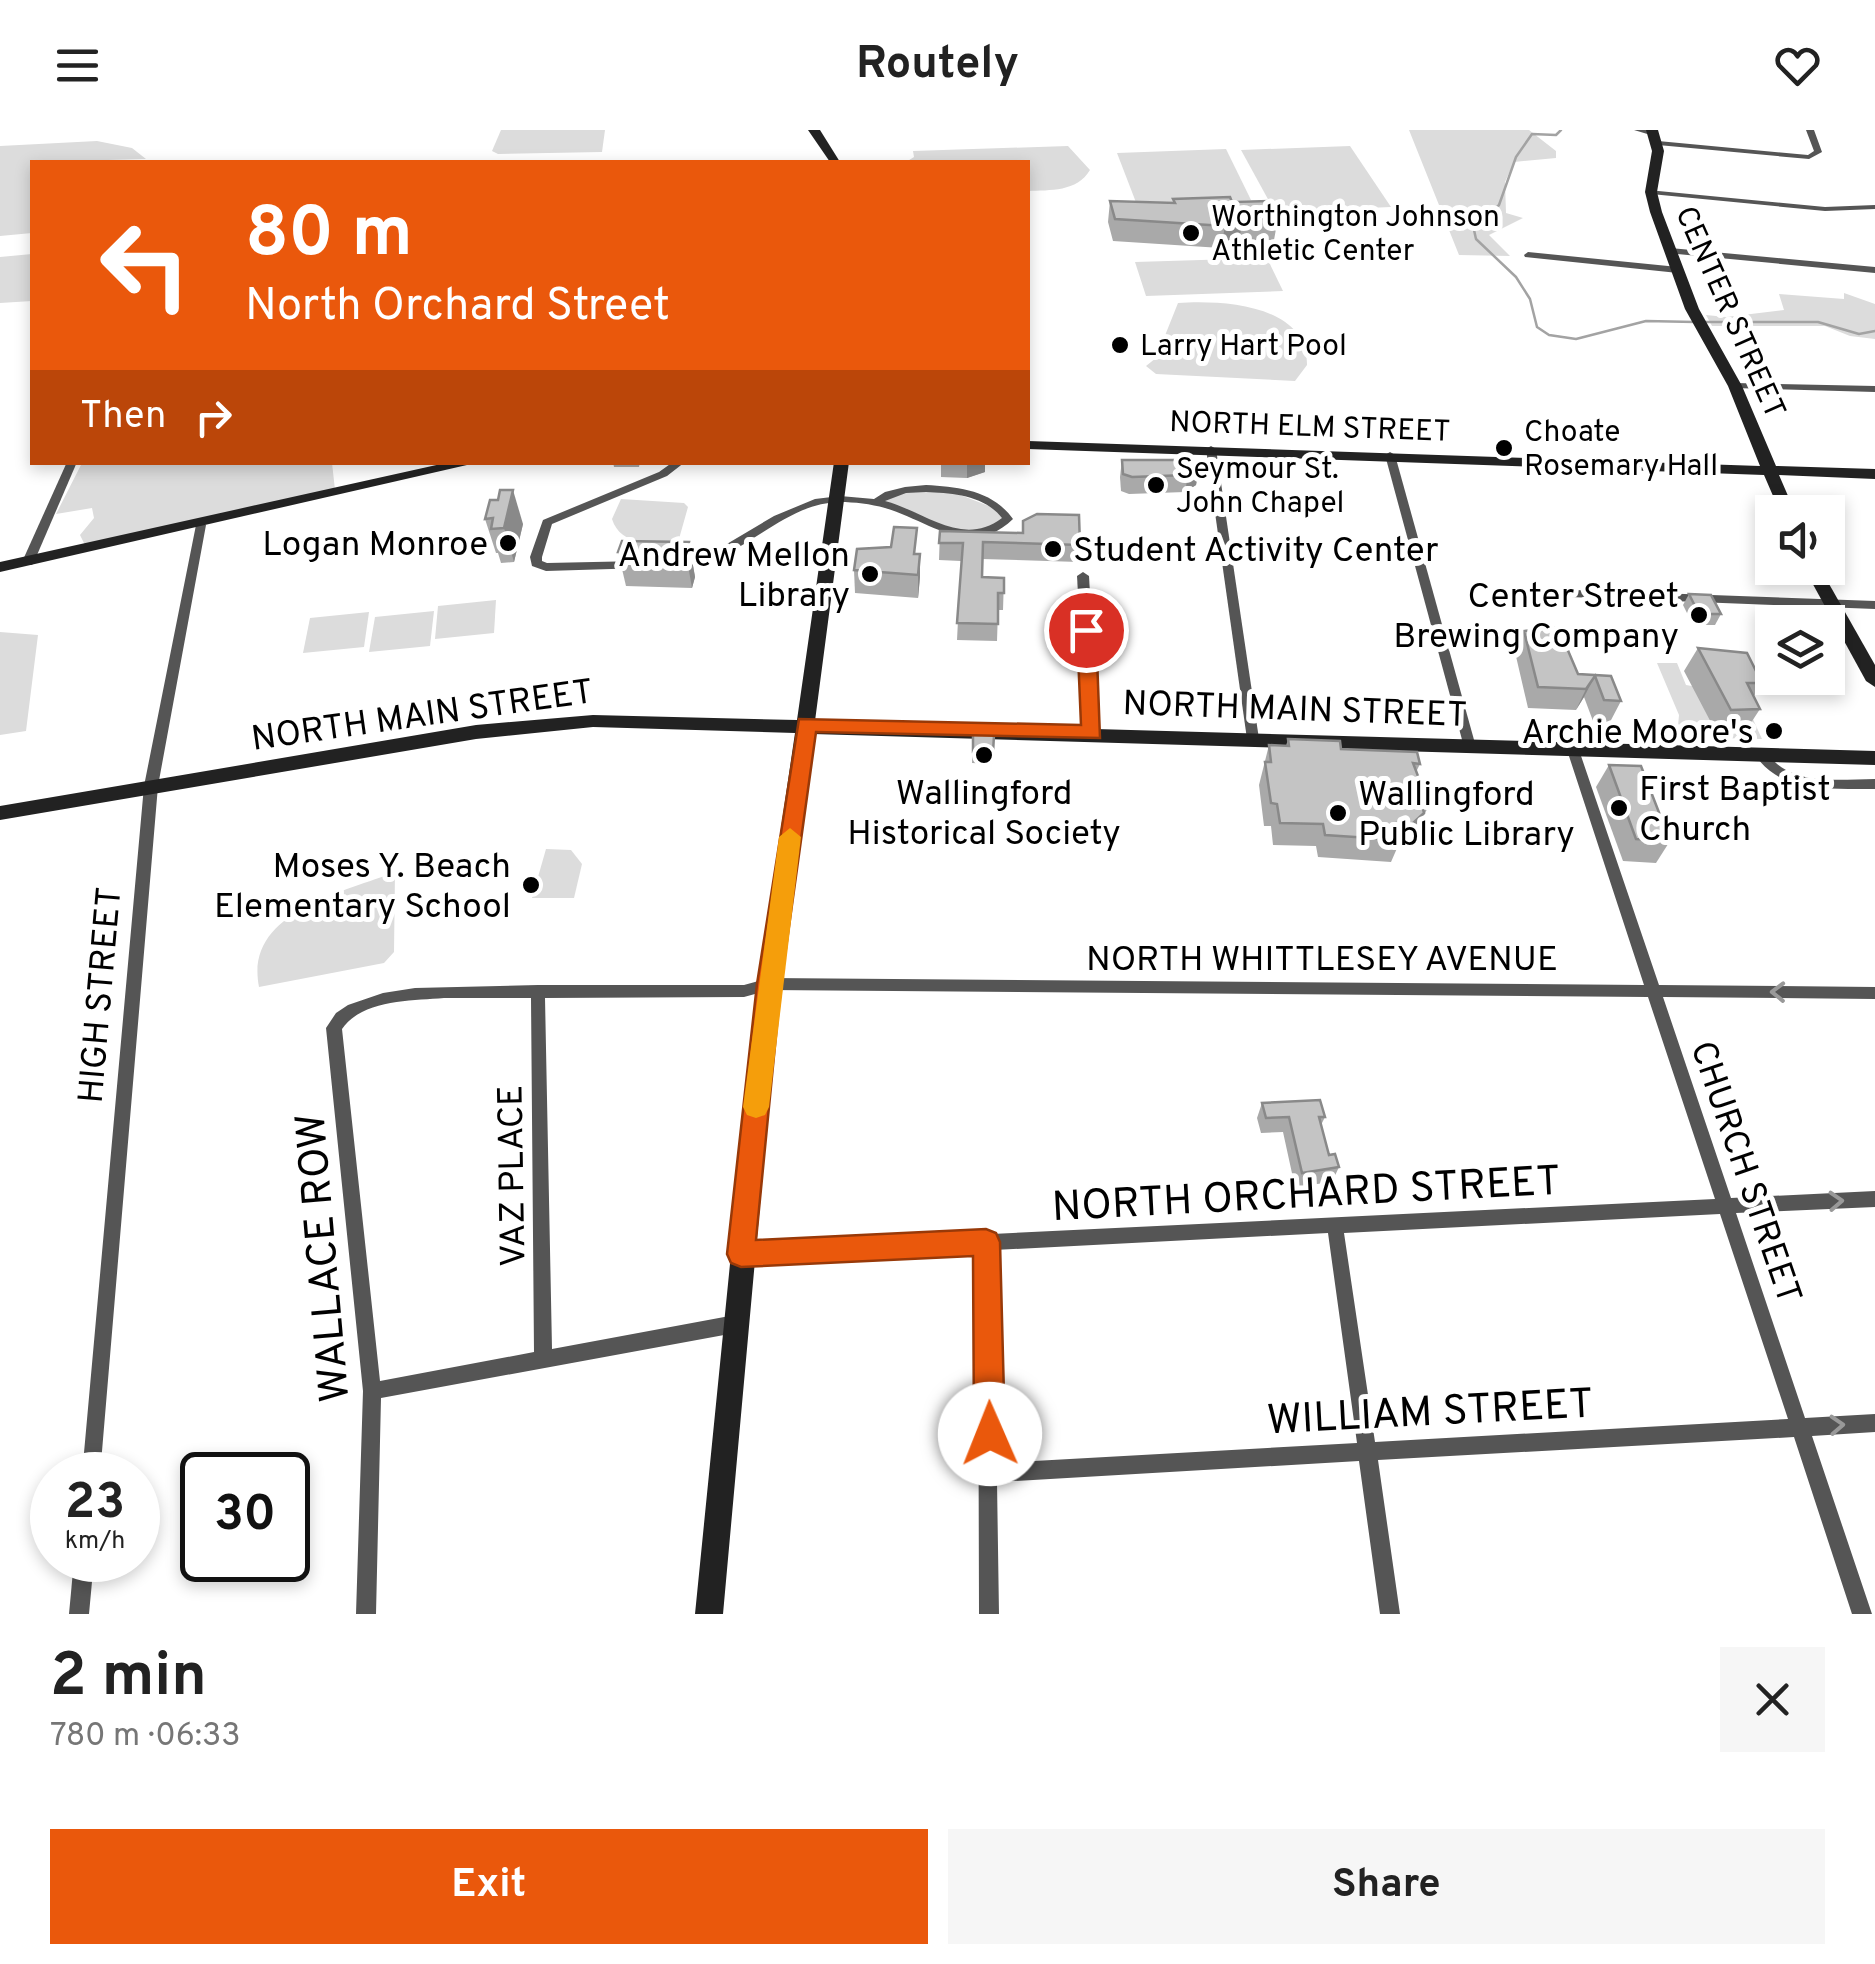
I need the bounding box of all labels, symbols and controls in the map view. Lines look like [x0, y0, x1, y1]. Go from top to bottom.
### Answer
text: Routely [856, 37, 1019, 94]
icon: menu [50, 38, 105, 93]
icon: heart [1770, 38, 1825, 93]
text: 80 m [245, 192, 413, 281]
icon: left [80, 200, 210, 330]
place label: Worthington Johnson Athletic Center [1211, 200, 1500, 271]
street label: CENTER STREET [1665, 201, 1792, 425]
marker: Worthington Johnson Athletic Center [1180, 222, 1202, 244]
text: North Orchard Street [245, 279, 670, 336]
place label: Larry Hart Pool [1140, 329, 1347, 366]
marker: Larry Hart Pool [1109, 334, 1131, 356]
icon: right [186, 390, 241, 445]
text: Then [80, 393, 166, 442]
street label: NORTH ELM STREET [1169, 405, 1451, 452]
place label: Choate Rosemary Hall [1524, 415, 1718, 486]
marker: Choate Rosemary Hall [1493, 437, 1515, 459]
place label: Seymour St. John Chapel [1176, 452, 1344, 523]
marker: Seymour St. John Chapel [1145, 474, 1167, 496]
map controls [1755, 495, 1845, 695]
button: sound [1755, 495, 1845, 585]
place label: Logan Monroe [262, 524, 488, 568]
place label: Student Activity Center [1073, 530, 1439, 574]
marker: Logan Monroe [497, 532, 519, 554]
place label: Andrew Mellon Library [617, 535, 850, 619]
marker: Student Activity Center [1042, 538, 1064, 560]
marker: Andrew Mellon Library [859, 563, 881, 585]
place label: Center Street Brewing Company [1393, 576, 1679, 660]
pin [1044, 588, 1129, 673]
icon: arrive [1059, 603, 1114, 658]
marker: Center Street Brewing Company [1688, 604, 1710, 626]
button: layers [1755, 605, 1845, 695]
street label: NORTH MAIN STREET [249, 671, 596, 763]
street label: NORTH MAIN STREET [1122, 683, 1468, 739]
place label: Archie Moore's [1521, 712, 1754, 756]
marker: Archie Moore's [1763, 720, 1785, 742]
marker: Wallingford Historical Society [973, 744, 995, 766]
place label: First Baptist Church [1639, 769, 1831, 853]
place label: Wallingford Historical Society [847, 773, 1121, 857]
place label: Wallingford Public Library [1358, 774, 1575, 858]
marker: First Baptist Church [1608, 797, 1630, 819]
marker: Wallingford Public Library [1327, 802, 1349, 824]
place label: Moses Y. Beach Elementary School [214, 846, 511, 930]
marker: Moses Y. Beach Elementary School [520, 874, 542, 896]
street label: HIGH STREET [71, 885, 133, 1105]
street label: NORTH WHITTLESEY AVENUE [1086, 939, 1558, 983]
one-way arrow [1769, 982, 1785, 1003]
street label: CHURCH STREET [1679, 1036, 1810, 1310]
street label: VAZ PLACE [490, 1085, 538, 1267]
street label: WALLACE ROW [286, 1111, 365, 1404]
street label: NORTH ORCHARD STREET [1051, 1157, 1562, 1236]
one-way arrow [1828, 1191, 1844, 1212]
street label: WILLIAM STREET [1266, 1379, 1595, 1450]
position arrow [938, 1382, 1042, 1486]
one-way arrow [1830, 1415, 1846, 1436]
speed limit sign: 30 [180, 1452, 310, 1582]
text: 23 [65, 1473, 125, 1536]
text: km/h [65, 1526, 125, 1558]
text: 2 min [50, 1641, 207, 1717]
button: close [1720, 1647, 1825, 1752]
text: 780 m · 06:33 [50, 1717, 241, 1757]
button: Exit [50, 1829, 928, 1944]
button: Share [948, 1829, 1825, 1944]

